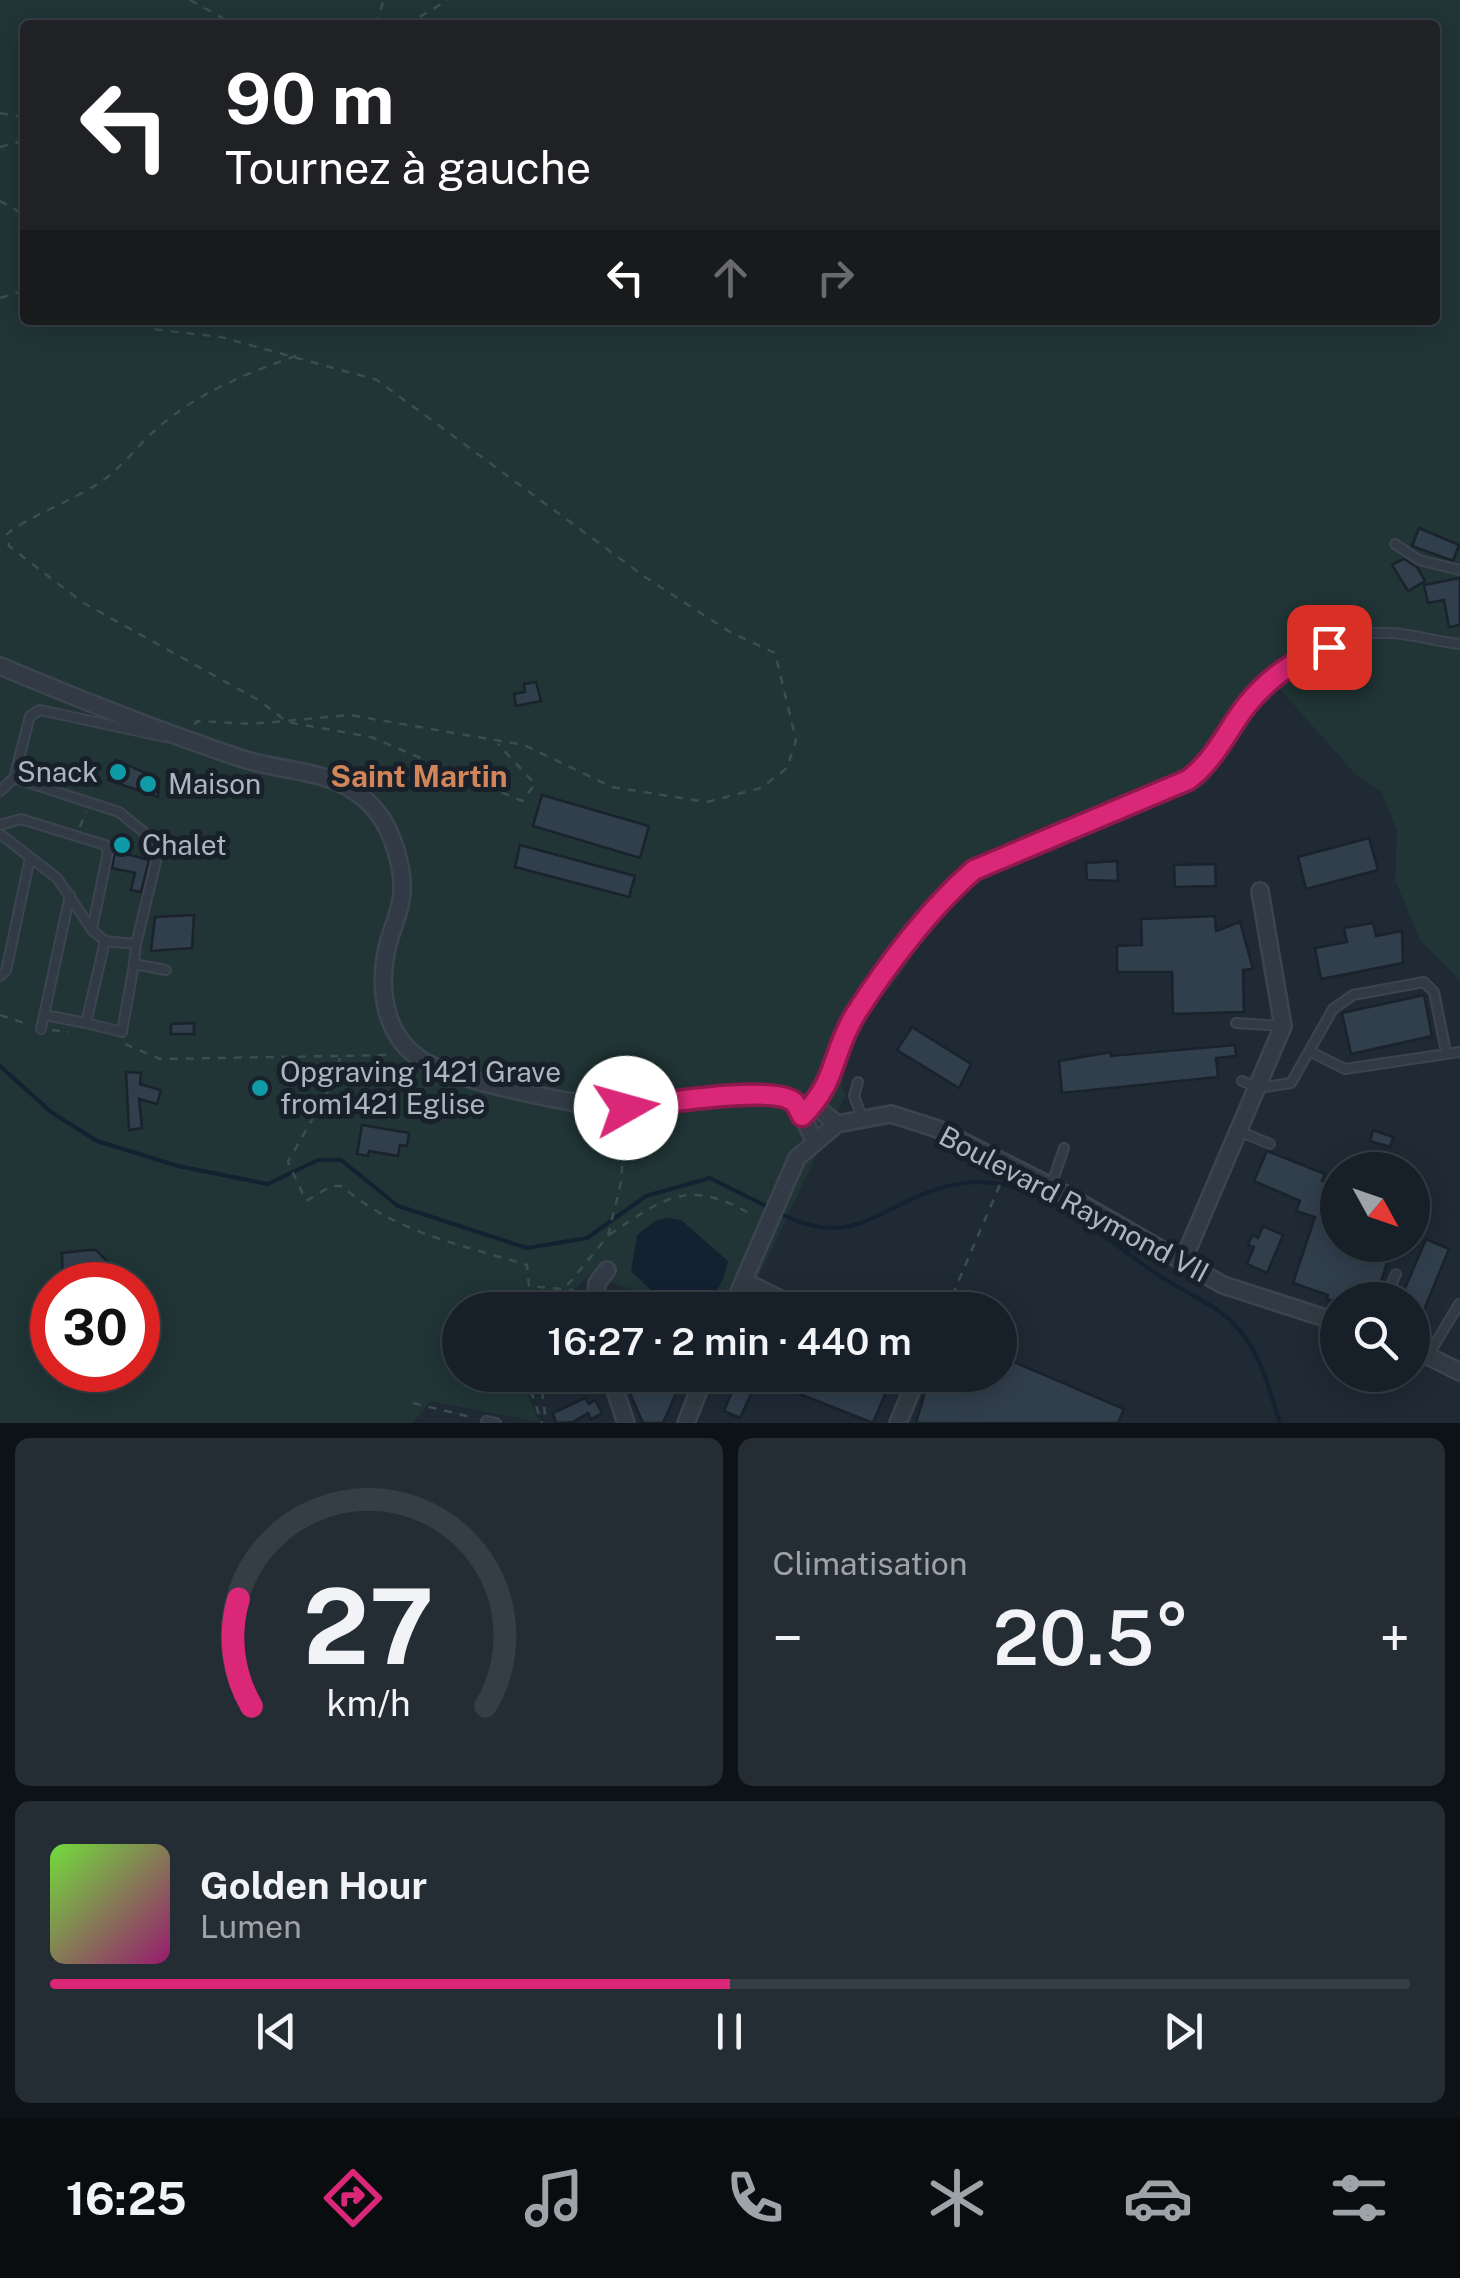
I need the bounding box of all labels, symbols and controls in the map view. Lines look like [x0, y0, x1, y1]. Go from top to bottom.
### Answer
text: 90 m [225, 57, 395, 140]
icon: left [60, 60, 190, 190]
text: Tournez à gauche [225, 141, 591, 194]
icon: left [598, 250, 653, 305]
icon: ahead [703, 250, 758, 305]
icon: right [808, 250, 863, 305]
pin [1287, 605, 1372, 690]
icon: arrive [1302, 620, 1357, 675]
place label: Snack [17, 755, 98, 788]
district label: Saint Martin [330, 758, 508, 794]
marker: Snack [107, 761, 129, 783]
place label: Maison [168, 767, 261, 800]
marker: Maison [137, 773, 159, 795]
place label: Chalet [142, 828, 227, 861]
marker: Chalet [111, 834, 133, 856]
place label: Opgraving 1421 Grave from1421 Eglise [280, 1055, 561, 1120]
position arrow [574, 1056, 678, 1160]
marker: Opgraving 1421 Grave from1421 Eglise [249, 1077, 271, 1099]
street label: Boulevard Raymond VII [934, 1118, 1215, 1289]
north arrow [1320, 1152, 1430, 1262]
map controls [1320, 1152, 1430, 1392]
speed limit sign: 30 [30, 1262, 160, 1392]
button: search [1320, 1282, 1430, 1392]
text: 16:27 · 2 min · 440 m [547, 1319, 912, 1364]
text: Climatisation [773, 1545, 967, 1582]
text: 27 [303, 1565, 434, 1687]
text: 20.5° [993, 1594, 1190, 1682]
text: − [773, 1606, 803, 1670]
text: + [1380, 1606, 1410, 1670]
text: km/h [327, 1682, 411, 1724]
text: Golden Hour [200, 1863, 427, 1908]
text: Lumen [200, 1908, 302, 1945]
icon: previous [249, 2004, 304, 2059]
icon: pause [702, 2004, 757, 2059]
icon: next [1156, 2004, 1211, 2059]
icon: directions [318, 2163, 388, 2233]
icon: music [519, 2163, 589, 2233]
icon: phone [720, 2163, 790, 2233]
icon: climate [922, 2163, 992, 2233]
icon: car [1123, 2163, 1193, 2233]
icon: filters [1324, 2163, 1394, 2233]
text: 16:25 [66, 2172, 187, 2225]

